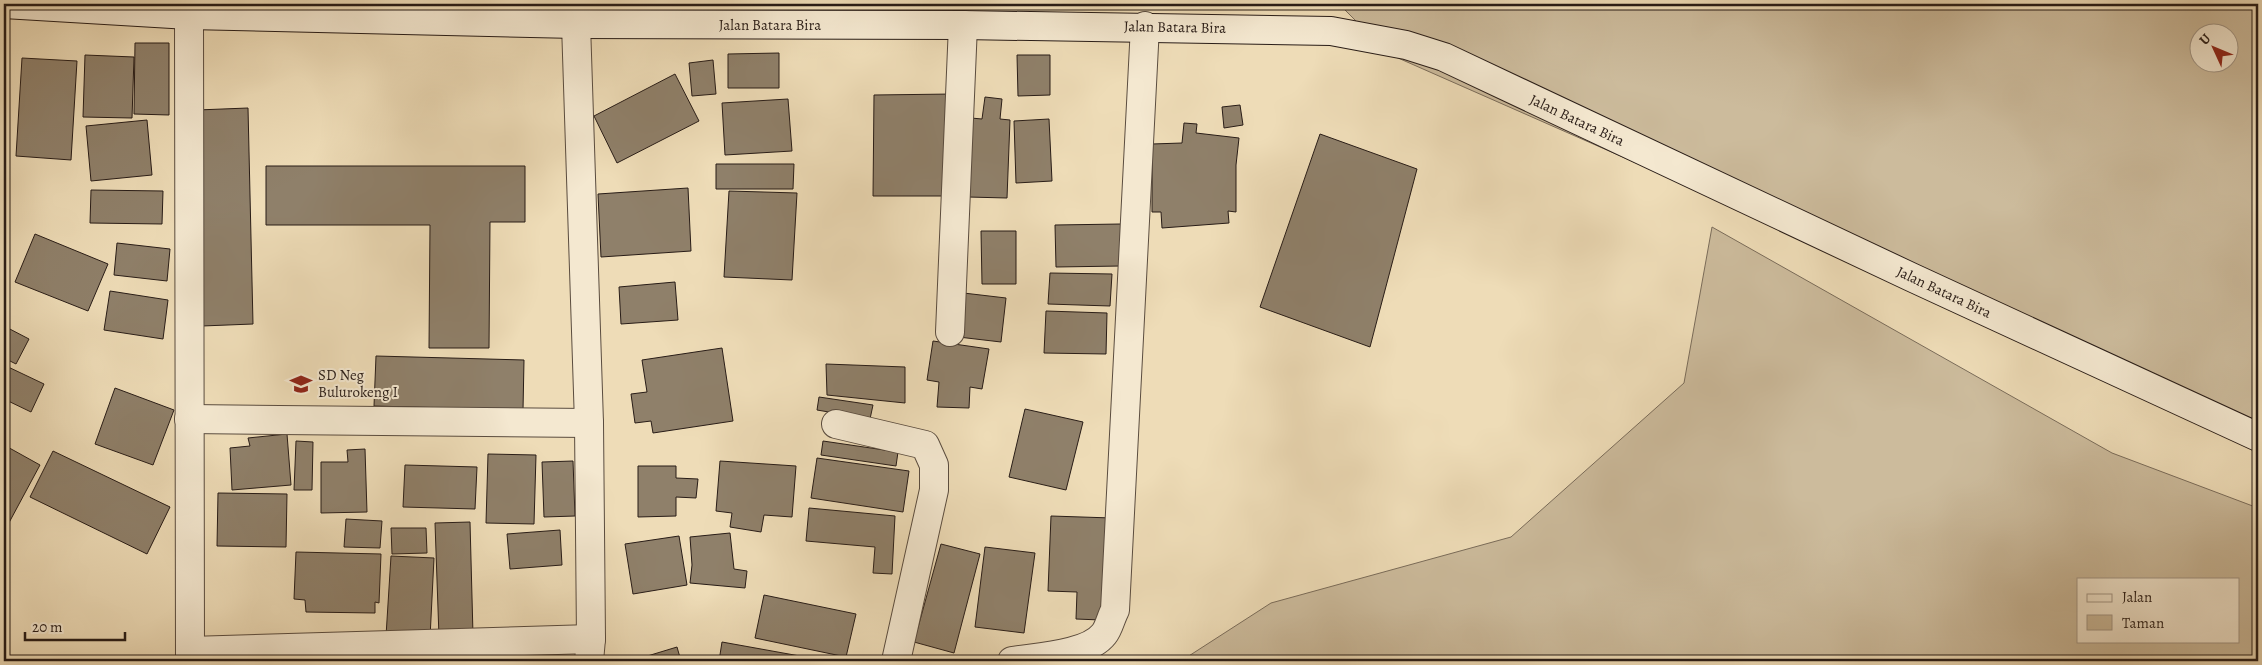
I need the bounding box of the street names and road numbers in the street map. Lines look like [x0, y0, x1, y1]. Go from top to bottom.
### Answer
street label: Jalan Batara Bira [719, 15, 821, 35]
street label: Jalan Batara Bira [1124, 16, 1226, 38]
street label: Jalan Batara Bira [1526, 89, 1628, 151]
street label: Jalan Batara Bira [1893, 261, 1995, 323]

